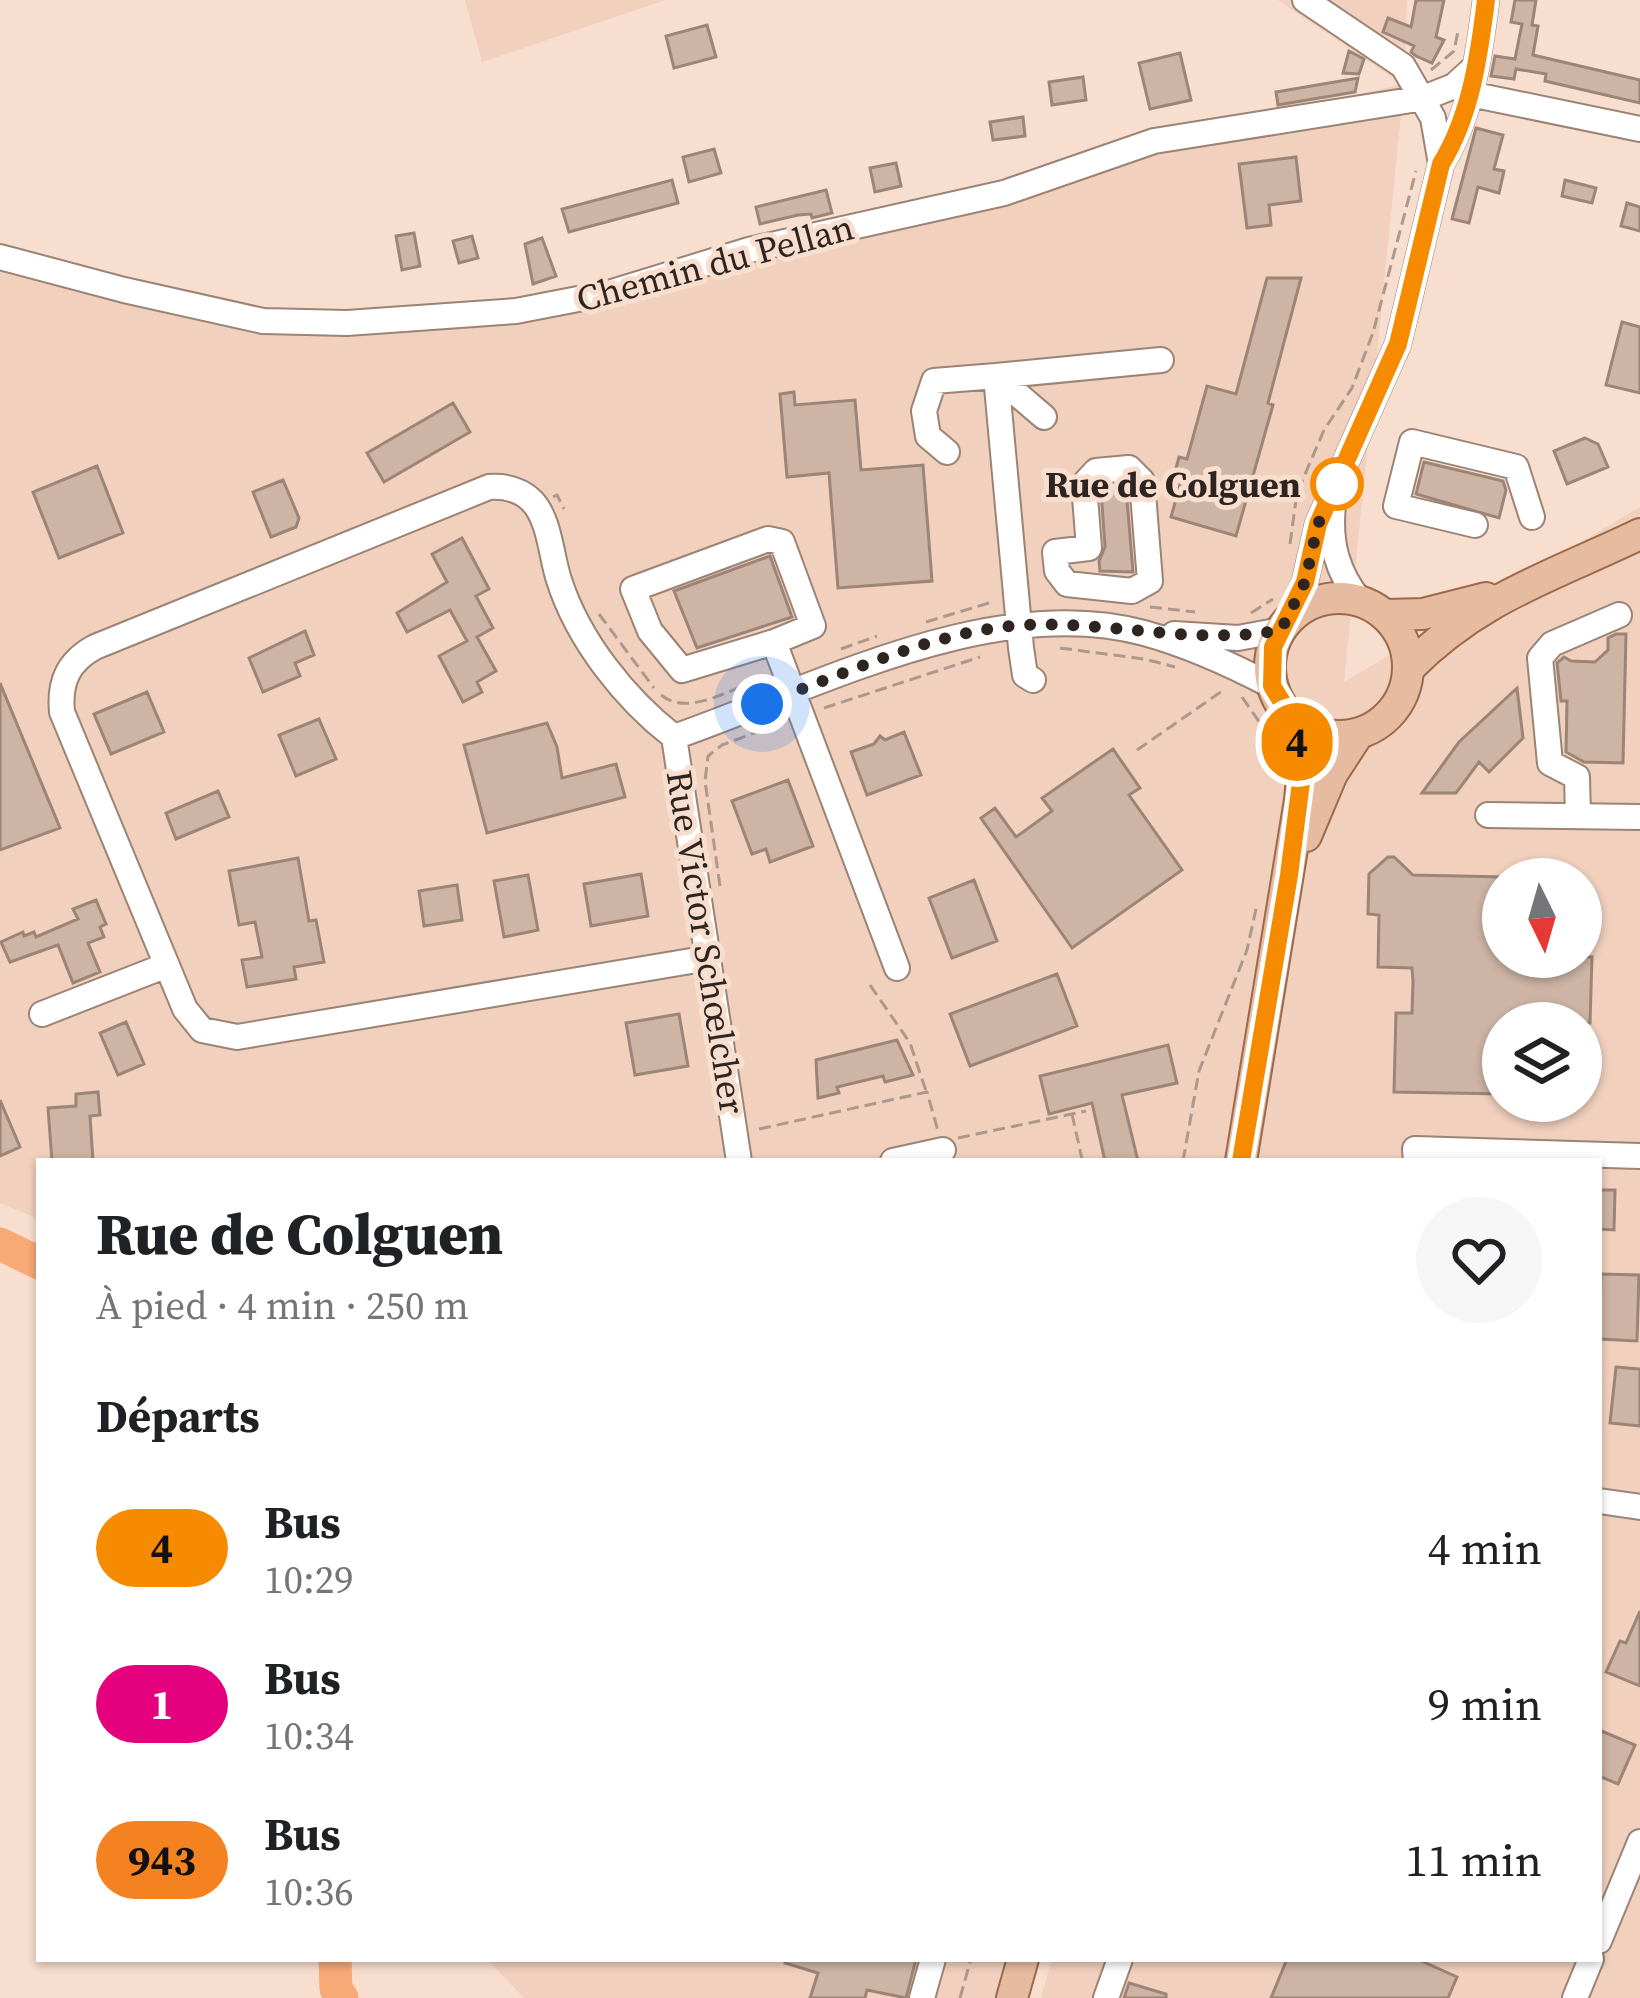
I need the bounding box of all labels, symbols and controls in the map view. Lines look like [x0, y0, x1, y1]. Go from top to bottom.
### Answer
street label: Chemin du Pellan [571, 202, 859, 324]
marker: Rue de Colguen [1312, 459, 1362, 509]
place label: Rue de Colguen [1045, 460, 1301, 509]
your location [732, 674, 792, 734]
line badge: 4 [1258, 703, 1336, 781]
text: 4 [1286, 713, 1308, 771]
street label: Rue Victor Schœlcher [655, 767, 757, 1117]
north arrow [1482, 858, 1602, 978]
map controls [1482, 858, 1602, 1122]
button: layers [1482, 1002, 1602, 1122]
text: Rue de Colguen [96, 1195, 503, 1273]
button: heart [1416, 1197, 1542, 1323]
text: À pied · 4 min · 250 m [96, 1279, 469, 1332]
text: Départs [96, 1385, 260, 1447]
text: Bus [264, 1491, 341, 1553]
text: 4 min [1428, 1517, 1542, 1579]
text: 4 [151, 1519, 173, 1577]
text: 10:29 [264, 1553, 354, 1606]
text: Bus [264, 1647, 341, 1709]
text: 9 min [1428, 1673, 1542, 1735]
text: 1 [151, 1675, 173, 1733]
text: 10:34 [264, 1709, 354, 1762]
text: Bus [264, 1803, 341, 1865]
text: 11 min [1405, 1829, 1542, 1891]
text: 943 [128, 1831, 196, 1889]
text: 10:36 [264, 1865, 354, 1918]

